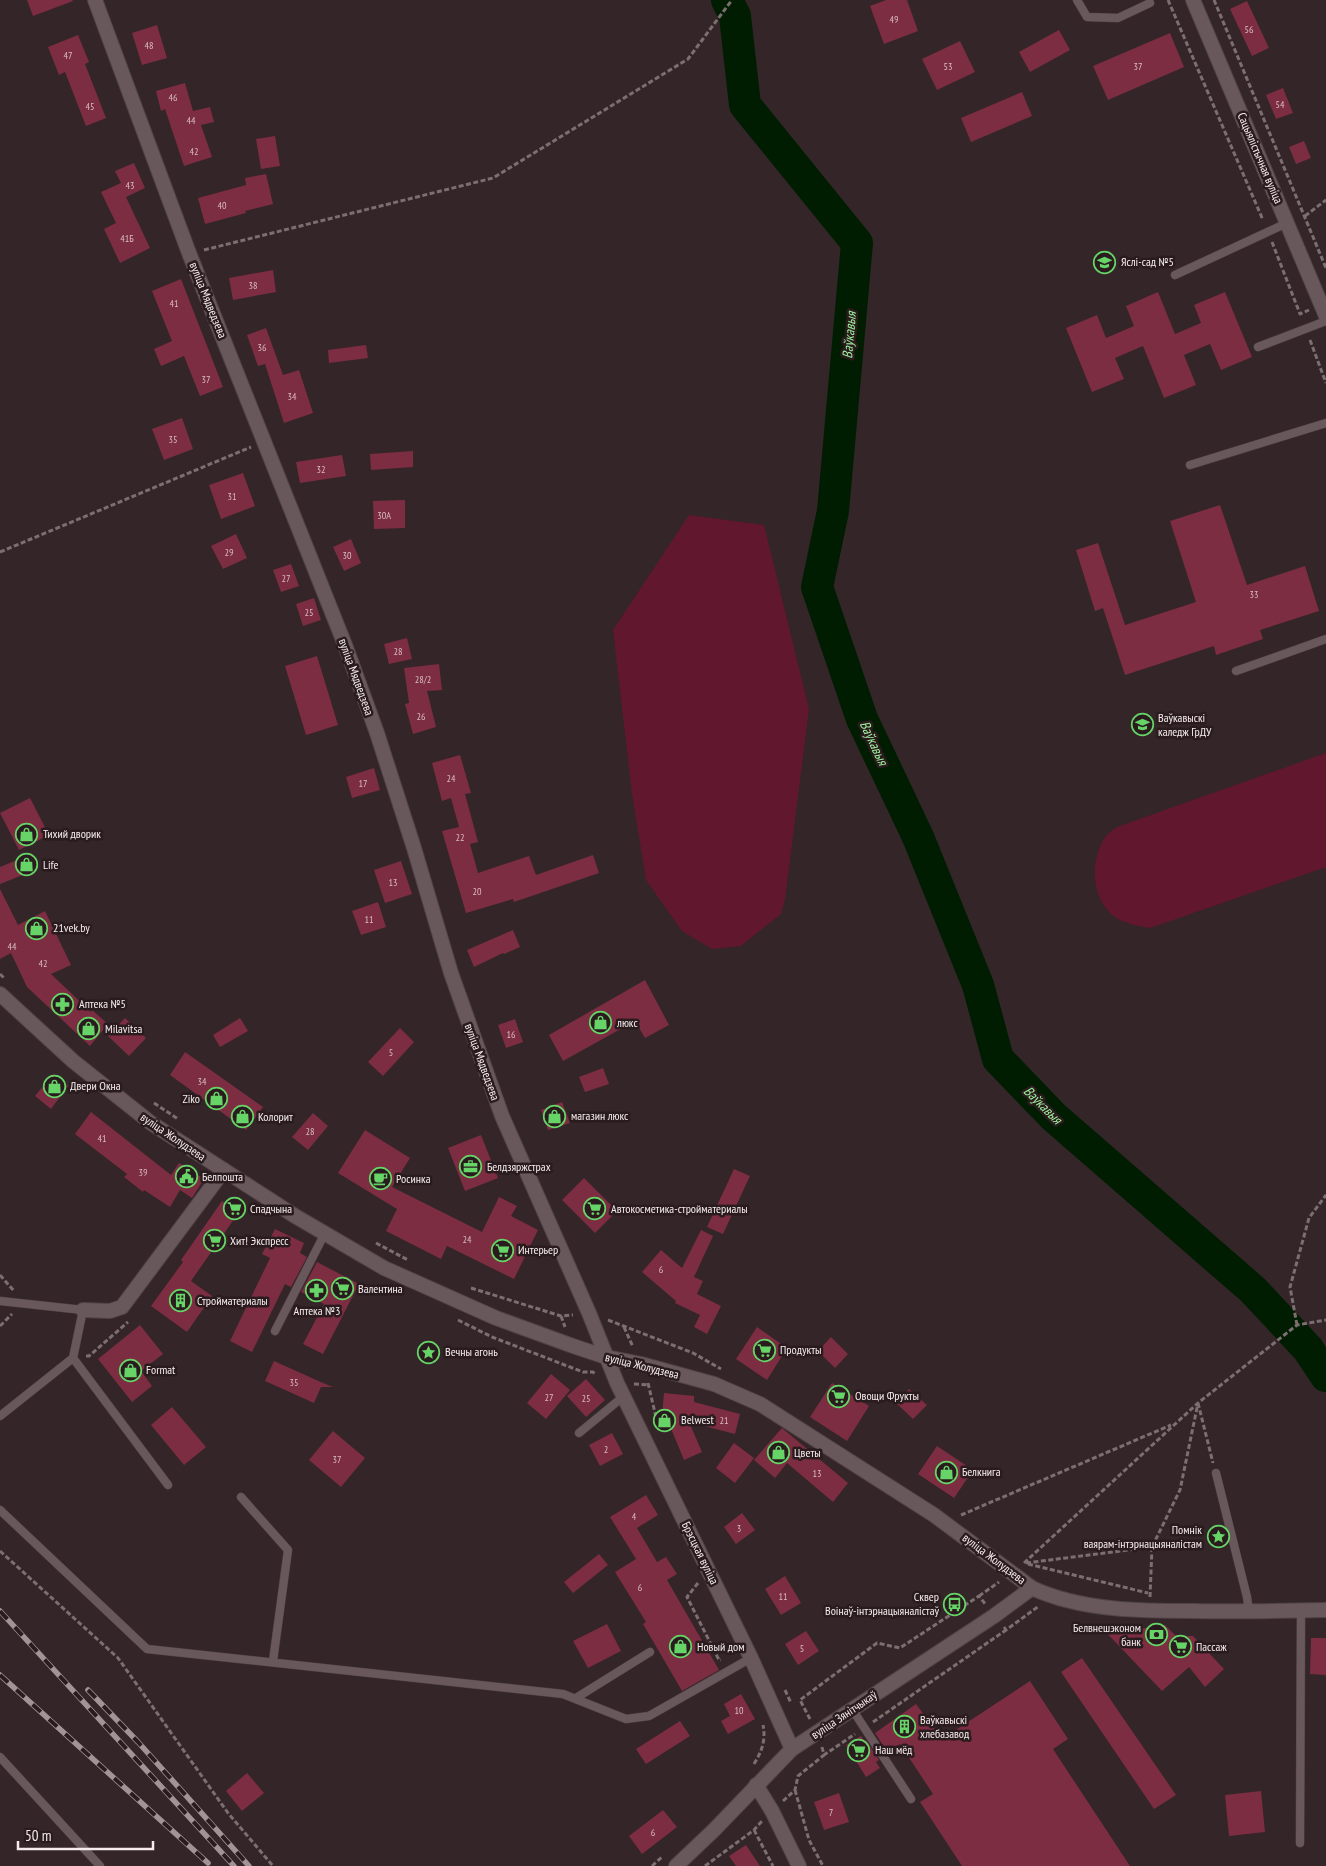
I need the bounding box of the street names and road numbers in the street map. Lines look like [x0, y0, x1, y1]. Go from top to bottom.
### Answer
street label: Сацыялістычная вуліца [1235, 110, 1286, 206]
street label: вуліца Мядведзева [186, 260, 231, 340]
street label: вуліца Мядведзева [336, 636, 377, 717]
street label: вуліца Мядведзева [462, 1021, 503, 1102]
street label: вуліца Жолудзева [138, 1109, 209, 1164]
street label: вуліца Жолудзева [604, 1349, 681, 1382]
street label: Брэсцкая вуліца [679, 1519, 722, 1587]
street label: вуліца Жолудзева [960, 1530, 1029, 1587]
street label: вуліца Зянітчыкаў [808, 1687, 880, 1742]

